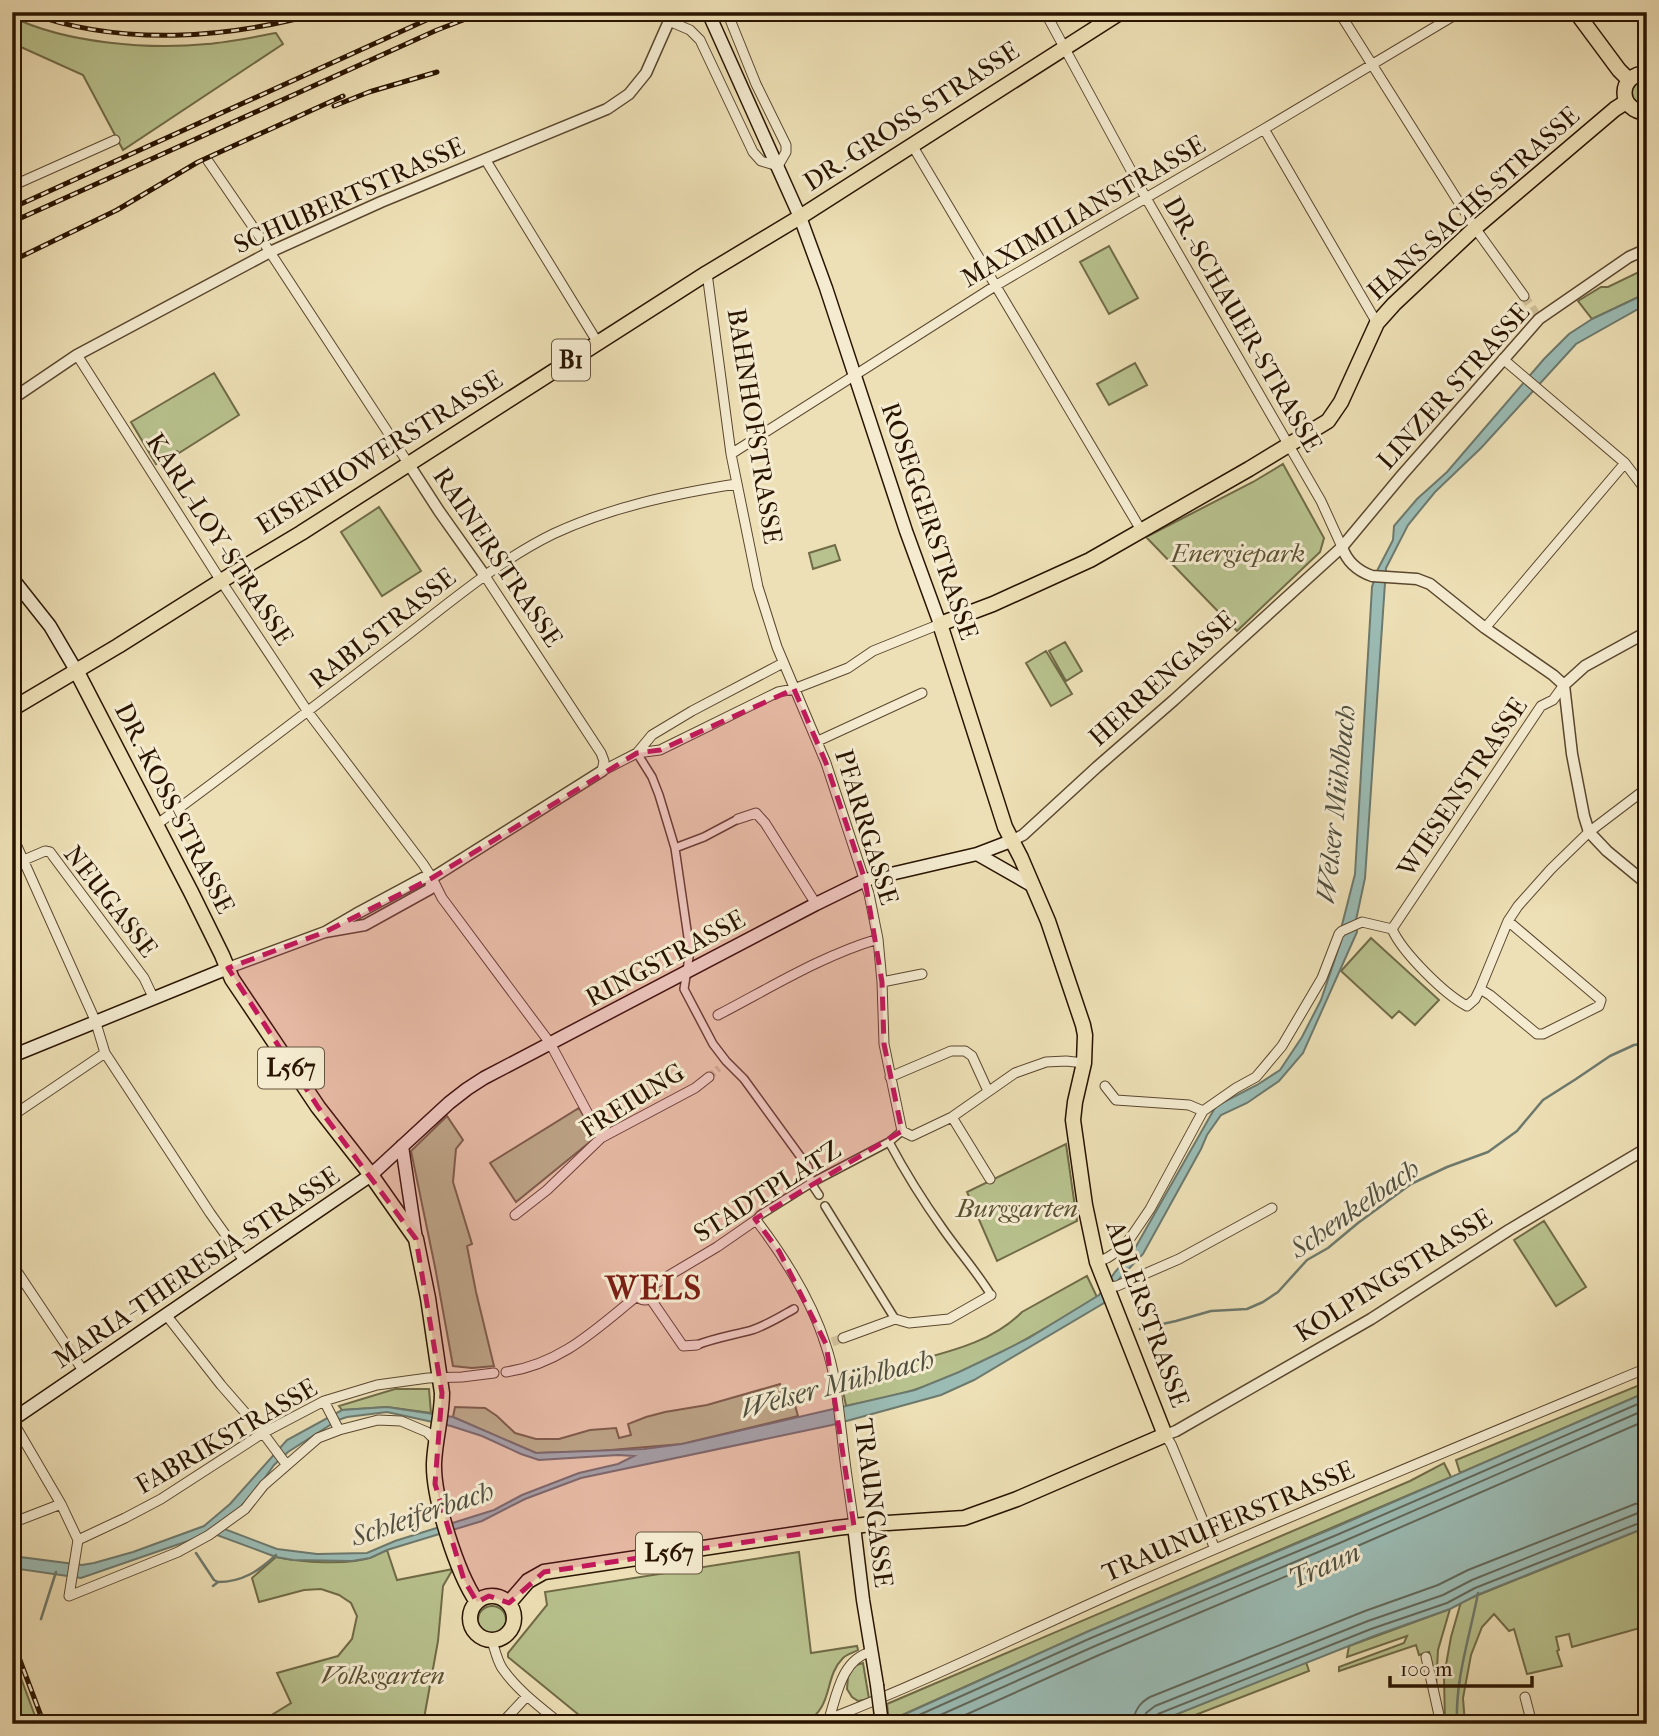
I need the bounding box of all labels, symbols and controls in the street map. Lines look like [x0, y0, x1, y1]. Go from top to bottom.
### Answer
street label: DR.-GROSS-STRASSE [798, 35, 1025, 198]
street label: HANS-SACHS-STRASSE [1361, 100, 1586, 307]
street label: MAXIMILIANSTRASSE [956, 129, 1211, 294]
street label: SCHUBERTSTRASSE [229, 131, 469, 260]
street label: DR.-SCHAUER-STRASSE [1157, 191, 1328, 458]
street label: LINZER STRASSE [1371, 297, 1536, 476]
street label: BAHNHOFSTRASSE [721, 306, 788, 546]
road number: B1 [552, 340, 590, 380]
street label: EISENHOWERSTRASSE [250, 364, 508, 541]
street label: ROSEGGERSTRASSE [874, 398, 985, 644]
street label: KARL-LOY-STRASSE [139, 428, 300, 651]
street label: RAINERSTRASSE [426, 462, 569, 653]
park label: Energiepark [1169, 538, 1305, 569]
street label: RABLSTRASSE [303, 561, 462, 695]
street label: HERRENGASSE [1082, 604, 1242, 753]
street label: WIESENSTRASSE [1390, 692, 1534, 884]
street label: DR.-KOSS-STRASSE [108, 698, 241, 919]
water label: Welser Mühlbach [1309, 703, 1362, 905]
street label: PFARRGASSE [828, 746, 905, 909]
street label: NEUGASSE [57, 839, 164, 964]
street label: RINGSTRASSE [580, 903, 750, 1013]
road number: L567 [258, 1048, 324, 1088]
street label: FREIUNG [574, 1056, 690, 1145]
street label: STADTPLATZ [688, 1134, 847, 1249]
water label: Schenkelbach [1282, 1152, 1426, 1266]
street label: MARIA-THERESIA-STRASSE [47, 1160, 345, 1375]
park label: Burggarten [954, 1193, 1078, 1224]
street label: KOLPINGSTRASSE [1289, 1202, 1498, 1349]
street label: ADLERSTRASSE [1099, 1216, 1196, 1412]
district label: WELS [603, 1269, 703, 1308]
water label: Welser Mühlbach [737, 1342, 937, 1425]
street label: FABRIKSTRASSE [130, 1372, 323, 1501]
street label: TRAUNGASSE [848, 1417, 899, 1590]
street label: TRAUNUFERSTRASSE [1098, 1454, 1359, 1589]
water label: Schleiferbach [345, 1474, 498, 1554]
road number: L567 [636, 1532, 702, 1574]
water label: Traun [1283, 1535, 1365, 1596]
scale bar [1390, 1645, 1531, 1689]
text: 100 m [1400, 1657, 1453, 1681]
park label: Volksgarten [321, 1660, 445, 1691]

